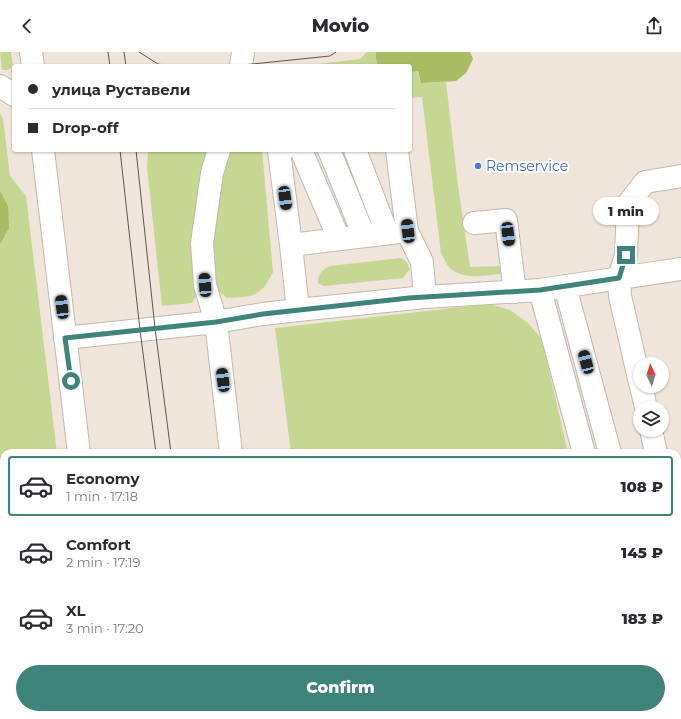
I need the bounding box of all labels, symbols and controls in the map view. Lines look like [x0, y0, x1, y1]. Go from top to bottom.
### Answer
icon: back [16, 15, 38, 37]
text: Movio [312, 15, 369, 37]
icon: share [643, 15, 665, 37]
text: улица Руставели [52, 80, 190, 99]
text: Drop-off [52, 118, 119, 137]
place label: Remservice [486, 157, 568, 175]
marker: Remservice [473, 161, 483, 171]
car [277, 185, 293, 211]
callout: 1 min [593, 197, 659, 225]
text: 1 min [608, 203, 644, 219]
car [401, 218, 415, 244]
car [501, 221, 515, 247]
route end [617, 246, 635, 264]
car [198, 273, 212, 297]
car [55, 294, 69, 320]
car [577, 349, 595, 375]
north arrow [633, 357, 669, 393]
map controls [633, 357, 669, 437]
car [216, 367, 230, 393]
route start [62, 372, 80, 390]
button: layers [633, 401, 669, 437]
icon: car [18, 468, 54, 504]
text: Economy [66, 469, 139, 488]
text: 108 ₽ [620, 477, 663, 496]
text: 1 min · 17:18 [66, 488, 138, 504]
icon: car [18, 534, 54, 570]
text: Comfort [66, 535, 131, 554]
text: 145 ₽ [621, 543, 663, 562]
text: 2 min · 17:19 [66, 554, 140, 570]
icon: car [18, 600, 54, 636]
text: XL [66, 601, 85, 620]
text: 183 ₽ [622, 609, 663, 628]
text: 3 min · 17:20 [66, 620, 144, 636]
button: Confirm [16, 665, 665, 711]

